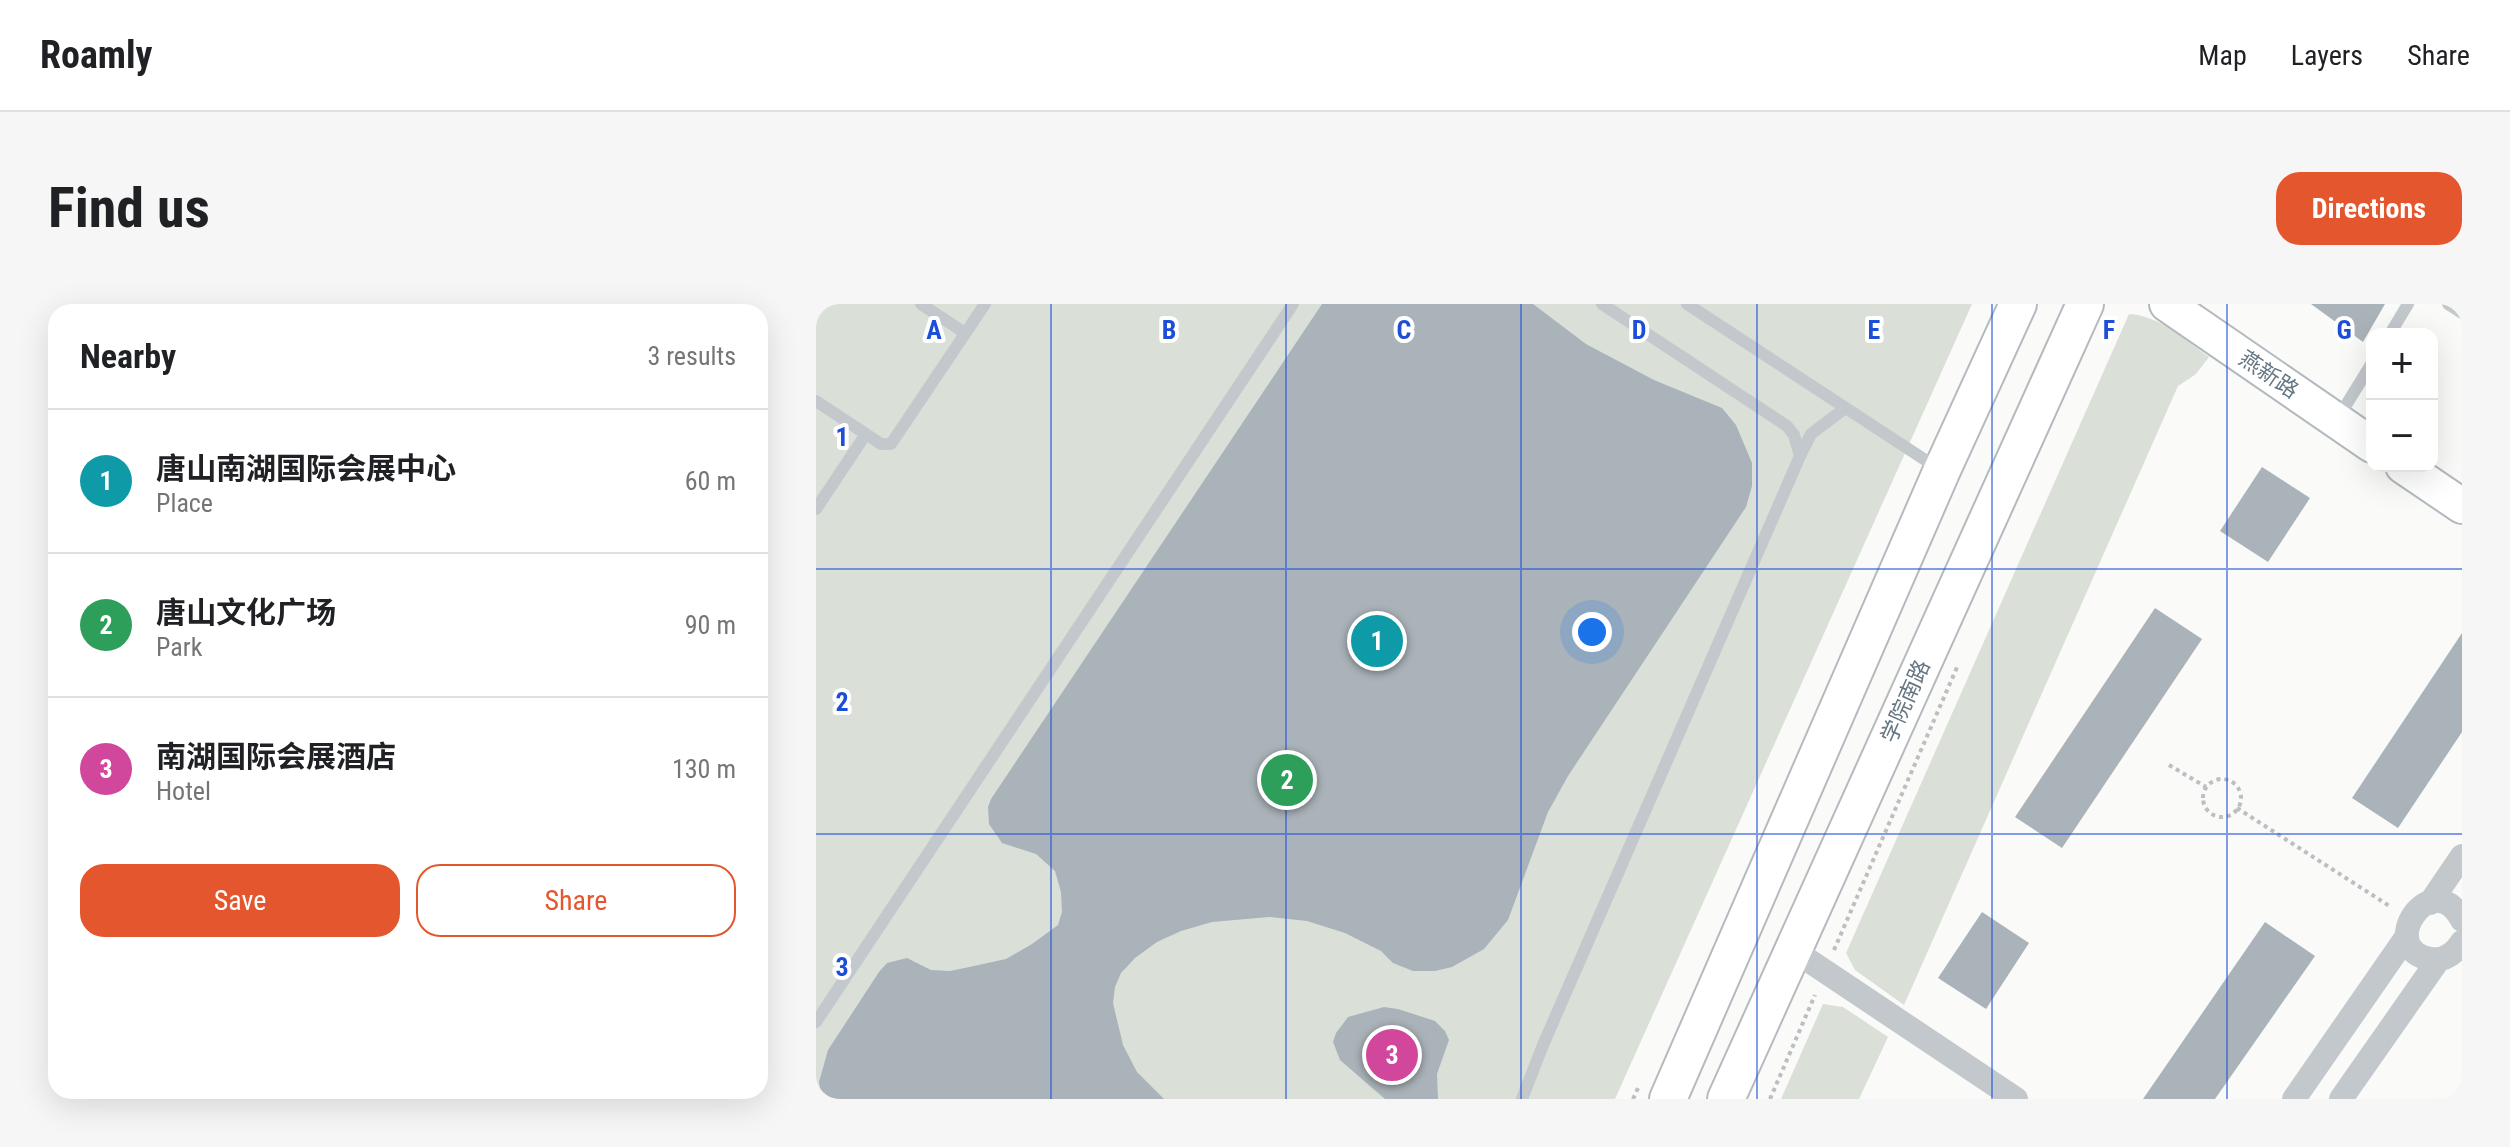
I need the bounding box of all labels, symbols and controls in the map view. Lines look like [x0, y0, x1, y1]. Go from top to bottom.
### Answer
text: Roamly [40, 33, 153, 77]
text: Map [2198, 39, 2247, 72]
text: Layers [2291, 39, 2363, 72]
text: Share [2407, 39, 2470, 72]
button: Directions [2276, 172, 2462, 245]
text: Find us [48, 175, 210, 241]
text: A [926, 315, 942, 345]
text: B [1162, 315, 1176, 345]
text: C [1397, 315, 1412, 345]
text: D [1632, 315, 1646, 345]
text: E [1868, 315, 1881, 345]
text: F [2103, 315, 2115, 345]
text: G [2336, 315, 2352, 345]
map controls [2366, 328, 2438, 472]
button: + [2366, 328, 2438, 400]
text: Nearby [80, 336, 176, 376]
text: 3 results [647, 341, 736, 371]
street label: 燕新路 [2234, 346, 2303, 403]
button: − [2366, 400, 2438, 472]
text: 1 [835, 422, 849, 452]
text: 唐山南湖国际会展中心 [156, 451, 456, 486]
text: 1 [99, 466, 113, 496]
text: 60 m [685, 466, 736, 496]
text: Place [156, 488, 213, 518]
text: 唐山文化广场 [156, 595, 336, 630]
text: 2 [99, 610, 113, 640]
text: 90 m [685, 610, 736, 640]
pin: 1 [1351, 611, 1403, 671]
your location [1572, 612, 1612, 652]
text: Park [156, 632, 202, 662]
street label: 学院南路 [1876, 656, 1935, 746]
text: 2 [835, 687, 849, 717]
text: 南湖国际会展酒店 [156, 739, 396, 774]
pin: 2 [1261, 750, 1313, 810]
text: 3 [99, 754, 113, 784]
text: 130 m [672, 754, 736, 784]
text: Hotel [156, 776, 211, 806]
button: Save [80, 864, 400, 937]
button: Share [416, 864, 736, 937]
text: 3 [835, 952, 849, 982]
pin: 3 [1366, 1025, 1418, 1085]

